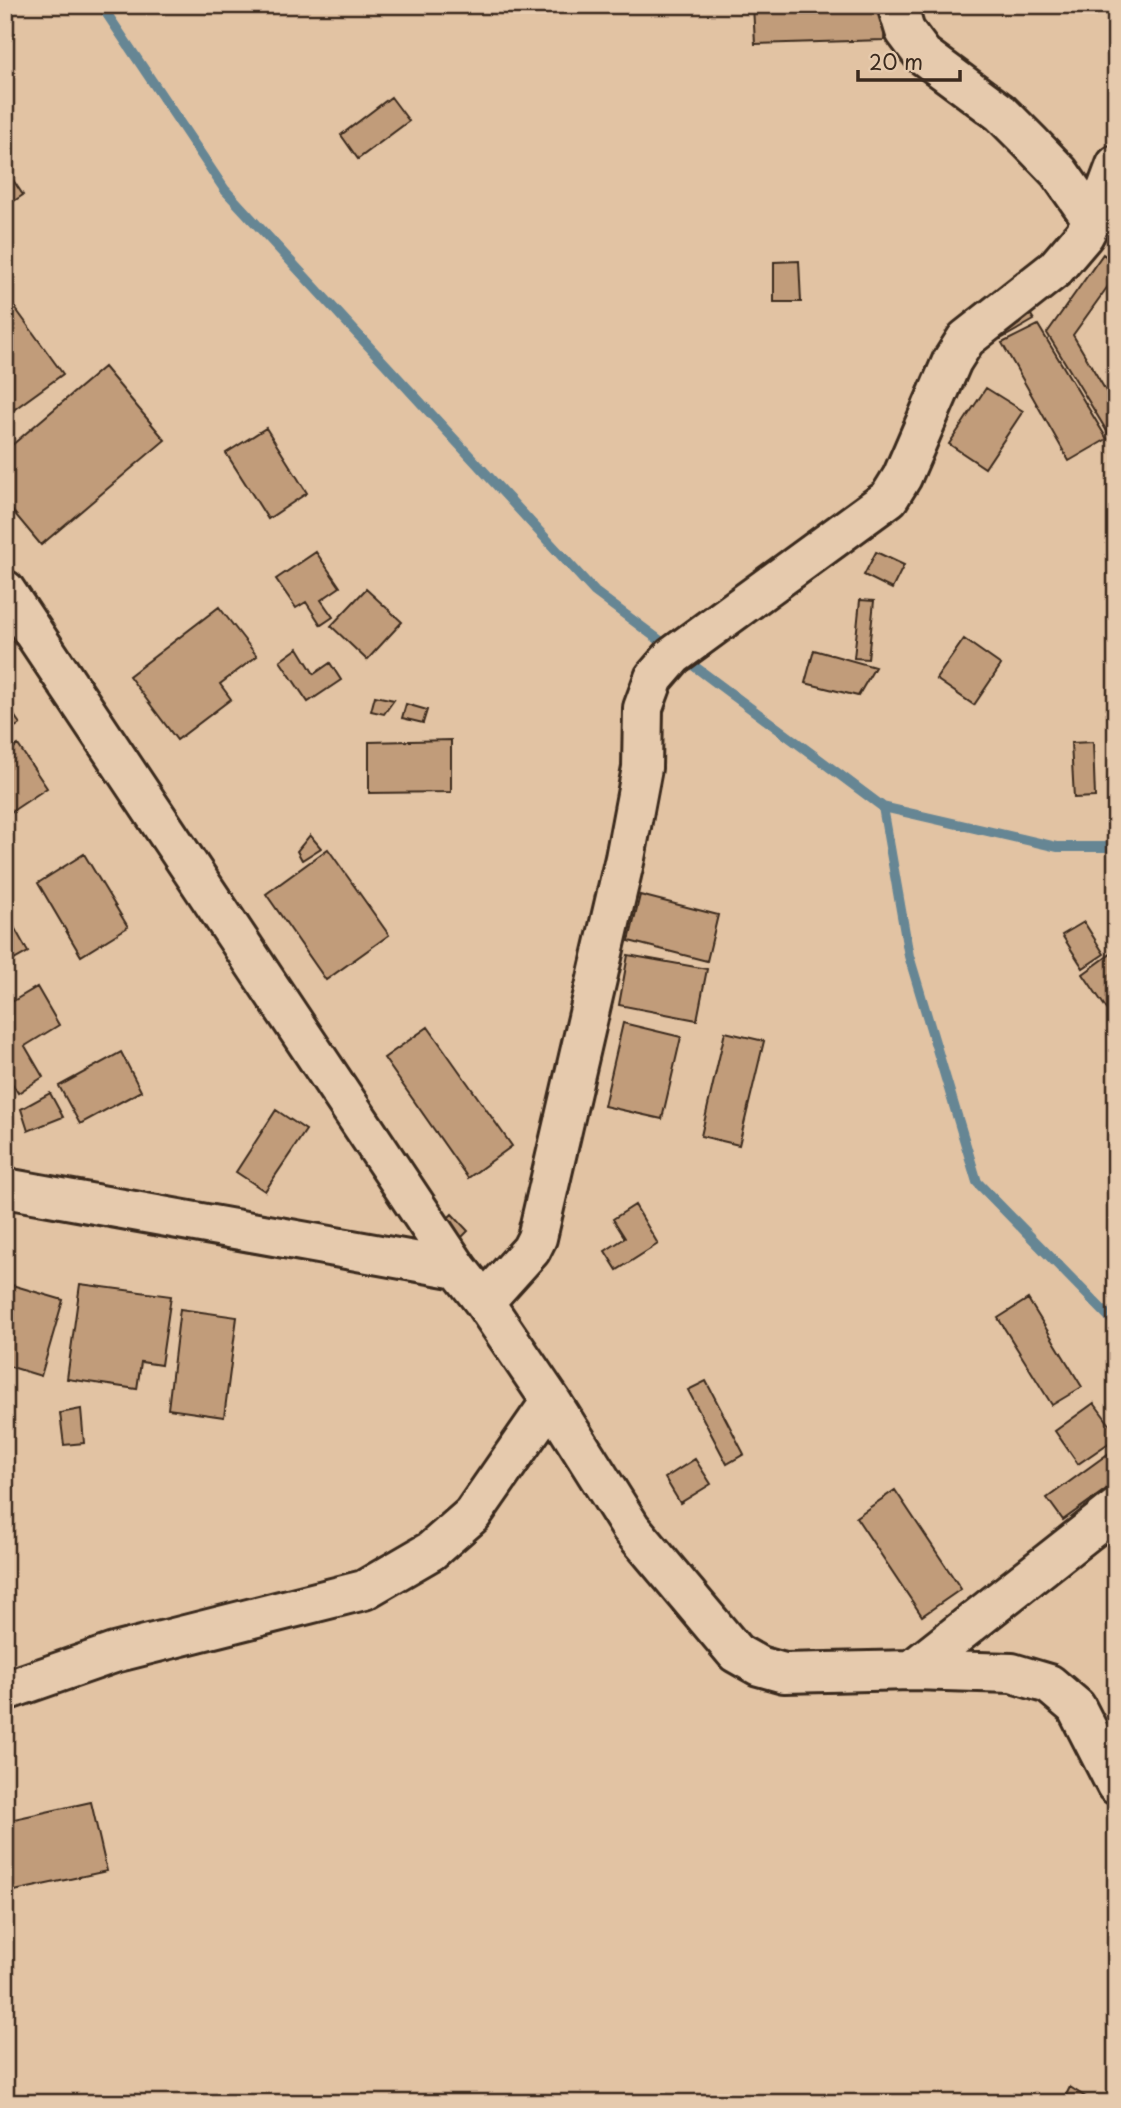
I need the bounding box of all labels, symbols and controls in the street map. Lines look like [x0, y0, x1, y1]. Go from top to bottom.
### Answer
scale bar [858, 38, 960, 82]
text: 20 m [869, 45, 923, 77]

